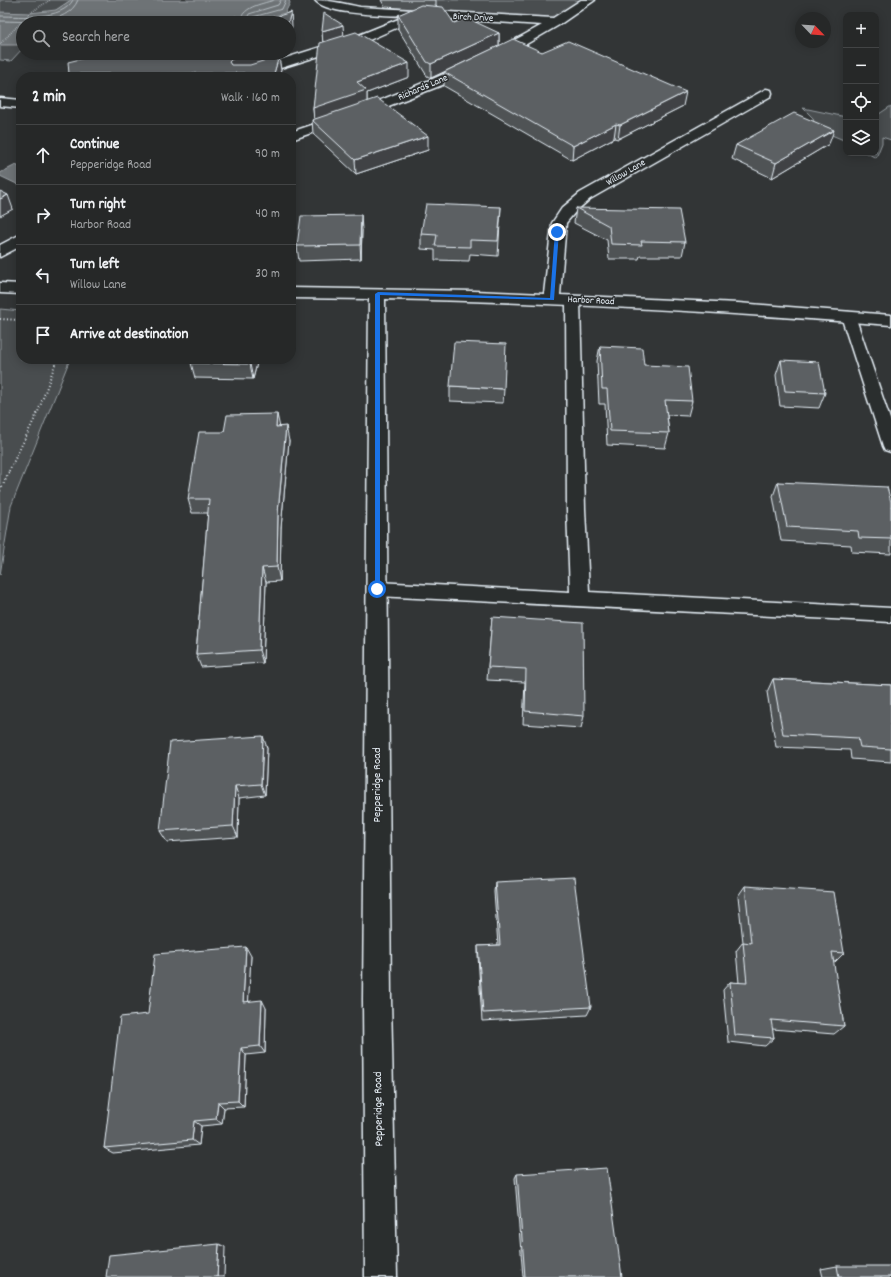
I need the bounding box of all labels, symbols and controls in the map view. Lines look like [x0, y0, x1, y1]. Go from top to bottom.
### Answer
street label: Birch Drive [452, 10, 494, 26]
north arrow [795, 12, 831, 48]
map controls [843, 12, 879, 156]
button: + [843, 12, 879, 48]
search box [16, 16, 296, 60]
icon: search [30, 27, 52, 49]
text: Search here [62, 27, 130, 49]
button: − [843, 48, 879, 84]
street label: Richards Lane [396, 71, 451, 105]
button: locate [843, 84, 879, 120]
text: 2 min [32, 86, 66, 110]
text: Walk · 160 m [221, 89, 280, 108]
button: layers [843, 120, 879, 156]
text: Continue [70, 134, 119, 156]
icon: ahead [32, 144, 54, 166]
text: 90 m [255, 145, 280, 164]
text: Pepperidge Road [70, 156, 151, 175]
street label: Willow Lane [604, 156, 649, 190]
text: Turn right [70, 194, 126, 216]
icon: right [32, 204, 54, 226]
text: 40 m [256, 205, 280, 224]
text: Harbor Road [70, 216, 131, 235]
route end [548, 223, 566, 241]
text: Turn left [70, 254, 119, 276]
icon: left [32, 264, 54, 286]
text: 30 m [255, 265, 280, 284]
text: Willow Lane [70, 276, 126, 295]
street label: Harbor Road [567, 293, 615, 309]
icon: arrive [32, 324, 54, 346]
text: Arrive at destination [70, 324, 188, 346]
route start [368, 580, 386, 598]
street label: Pepperidge Road [369, 747, 386, 823]
street label: Pepperidge Road [370, 1071, 388, 1147]

